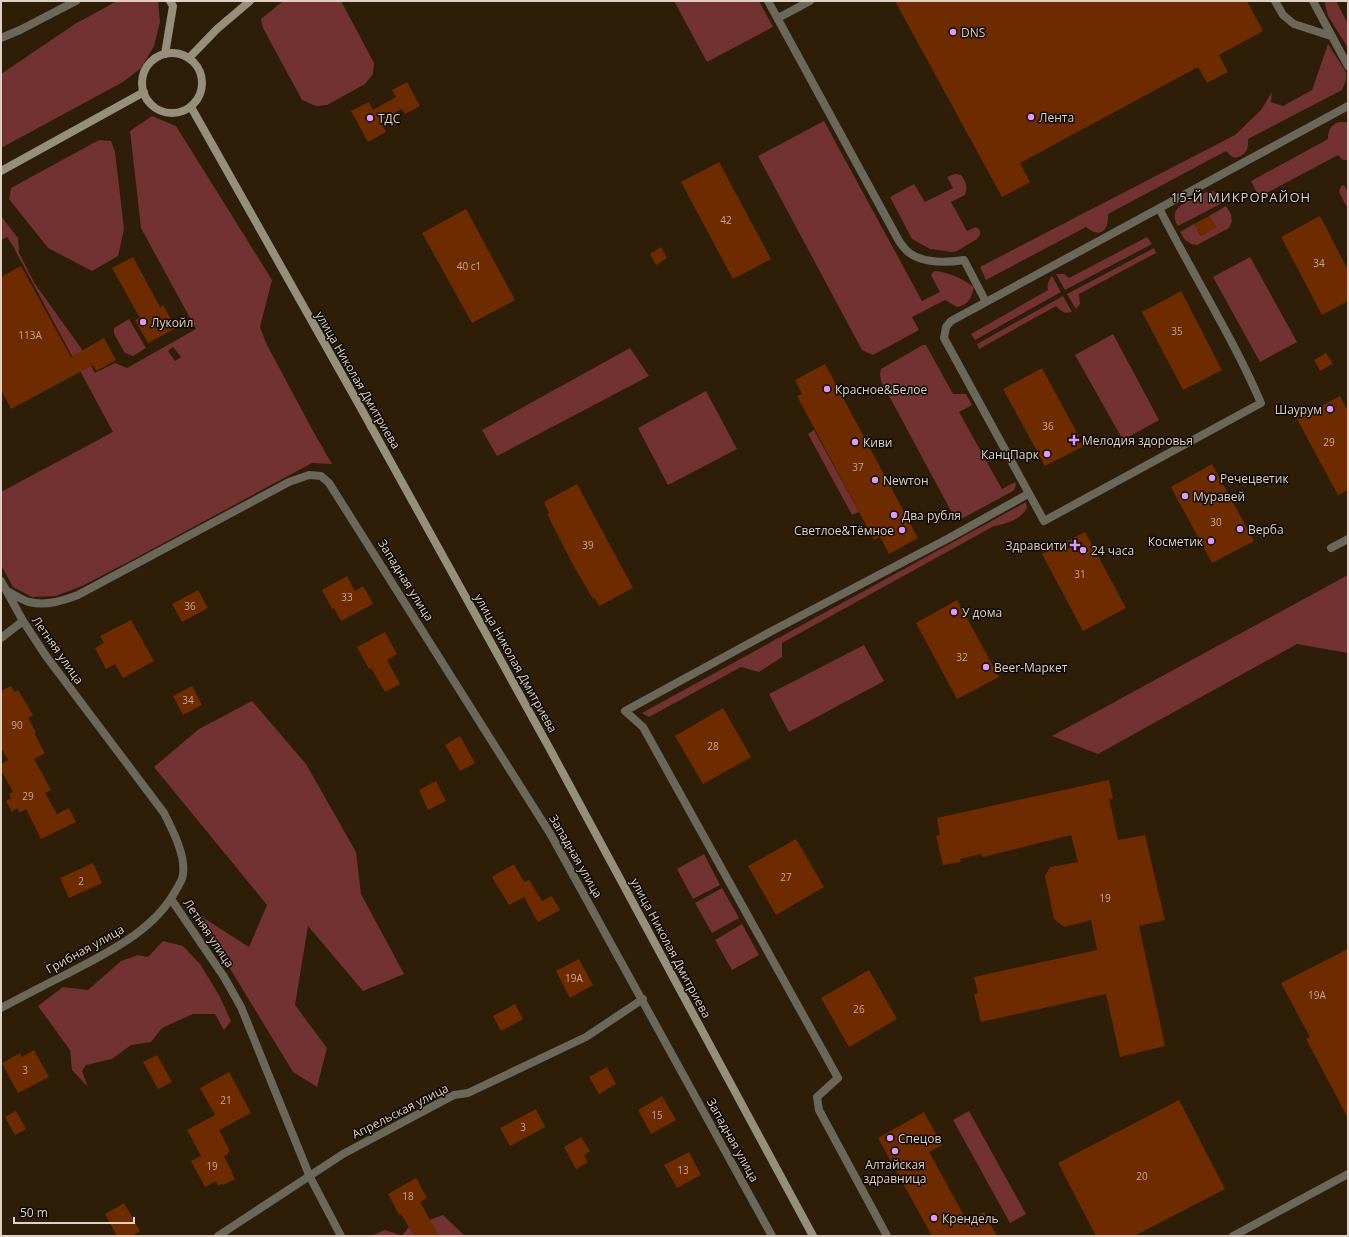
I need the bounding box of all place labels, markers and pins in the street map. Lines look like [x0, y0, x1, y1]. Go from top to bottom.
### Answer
place label: DNS [961, 24, 985, 41]
marker: DNS [948, 27, 958, 37]
place label: Лента [1039, 109, 1074, 126]
place label: ТДС [378, 110, 401, 127]
marker: Лента [1026, 112, 1036, 122]
marker: ТДС [365, 113, 375, 123]
place label: Лукойл [151, 314, 193, 331]
marker: Лукойл [138, 317, 148, 327]
place label: Красное&Белое [835, 381, 928, 398]
marker: Красное&Белое [822, 384, 832, 394]
place label: Шаурум [1275, 401, 1322, 418]
marker: Шаурум [1325, 404, 1335, 414]
place label: Мелодия здоровья [1082, 432, 1193, 449]
place label: Киви [863, 434, 892, 451]
marker: Мелодия здоровья [1069, 435, 1079, 445]
marker: Киви [850, 437, 860, 447]
place label: КанцПарк [981, 446, 1040, 463]
marker: КанцПарк [1042, 449, 1052, 459]
place label: Речецветик [1220, 470, 1289, 487]
place label: Newтон [883, 472, 929, 489]
marker: Речецветик [1207, 473, 1217, 483]
marker: Newтон [870, 475, 880, 485]
place label: Муравей [1193, 488, 1245, 505]
marker: Муравей [1180, 491, 1190, 501]
place label: Два рубля [902, 507, 961, 524]
marker: Два рубля [889, 510, 899, 520]
place label: Верба [1248, 521, 1284, 538]
place label: Светлое&Тёмное [794, 522, 894, 539]
marker: Верба [1235, 524, 1245, 534]
marker: Светлое&Тёмное [897, 525, 907, 535]
place label: Косметик [1148, 533, 1204, 550]
marker: Косметик [1206, 536, 1216, 546]
place label: Здравсити [1006, 537, 1067, 554]
marker: Здравсити [1070, 540, 1080, 550]
place label: 24 часа [1091, 542, 1134, 559]
marker: 24 часа [1078, 545, 1088, 555]
place label: У дома [962, 604, 1002, 621]
marker: У дома [949, 607, 959, 617]
place label: Beer-Маркет [994, 659, 1068, 676]
marker: Beer-Маркет [981, 662, 991, 672]
place label: Спецов [898, 1130, 941, 1147]
marker: Спецов [885, 1133, 895, 1143]
marker: Алтайская здравница [890, 1146, 900, 1156]
place label: Алтайская здравница [864, 1156, 927, 1187]
place label: Крендель [942, 1210, 999, 1227]
marker: Крендель [929, 1213, 939, 1223]

